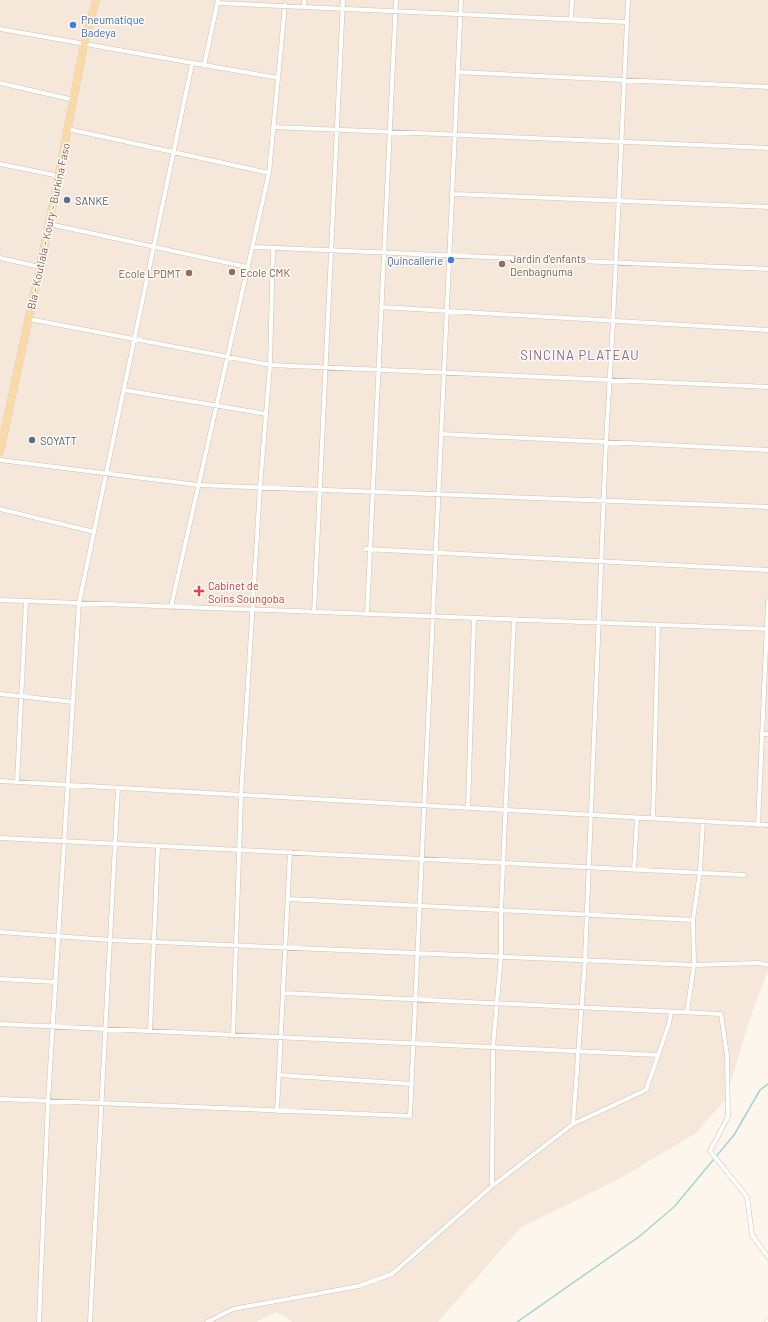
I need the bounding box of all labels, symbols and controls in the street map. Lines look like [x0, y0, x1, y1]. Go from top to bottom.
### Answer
place label: Pneumatique Badeya [81, 13, 145, 39]
marker: Pneumatique Badeya [68, 20, 78, 30]
street label: Bla - Koutiala - Koury - Burkina Faso [24, 142, 72, 310]
place label: SANKE [75, 194, 109, 207]
marker: SANKE [62, 195, 72, 205]
place label: Jardin d'enfants Denbagnuma [510, 252, 586, 278]
place label: Quincallerie [387, 254, 443, 267]
marker: Quincallerie [446, 255, 456, 265]
marker: Jardin d'enfants Denbagnuma [497, 259, 507, 269]
place label: Ecole CMK [240, 266, 290, 279]
place label: Ecole LPDMT [118, 267, 181, 280]
marker: Ecole CMK [227, 267, 237, 277]
marker: Ecole LPDMT [184, 268, 194, 278]
district label: SINCINA PLATEAU [520, 347, 640, 363]
place label: SOYATT [40, 434, 77, 447]
marker: SOYATT [27, 435, 37, 445]
place label: Cabinet de Soins Soungoba [208, 579, 284, 605]
marker: Cabinet de Soins Soungoba [193, 585, 205, 597]

